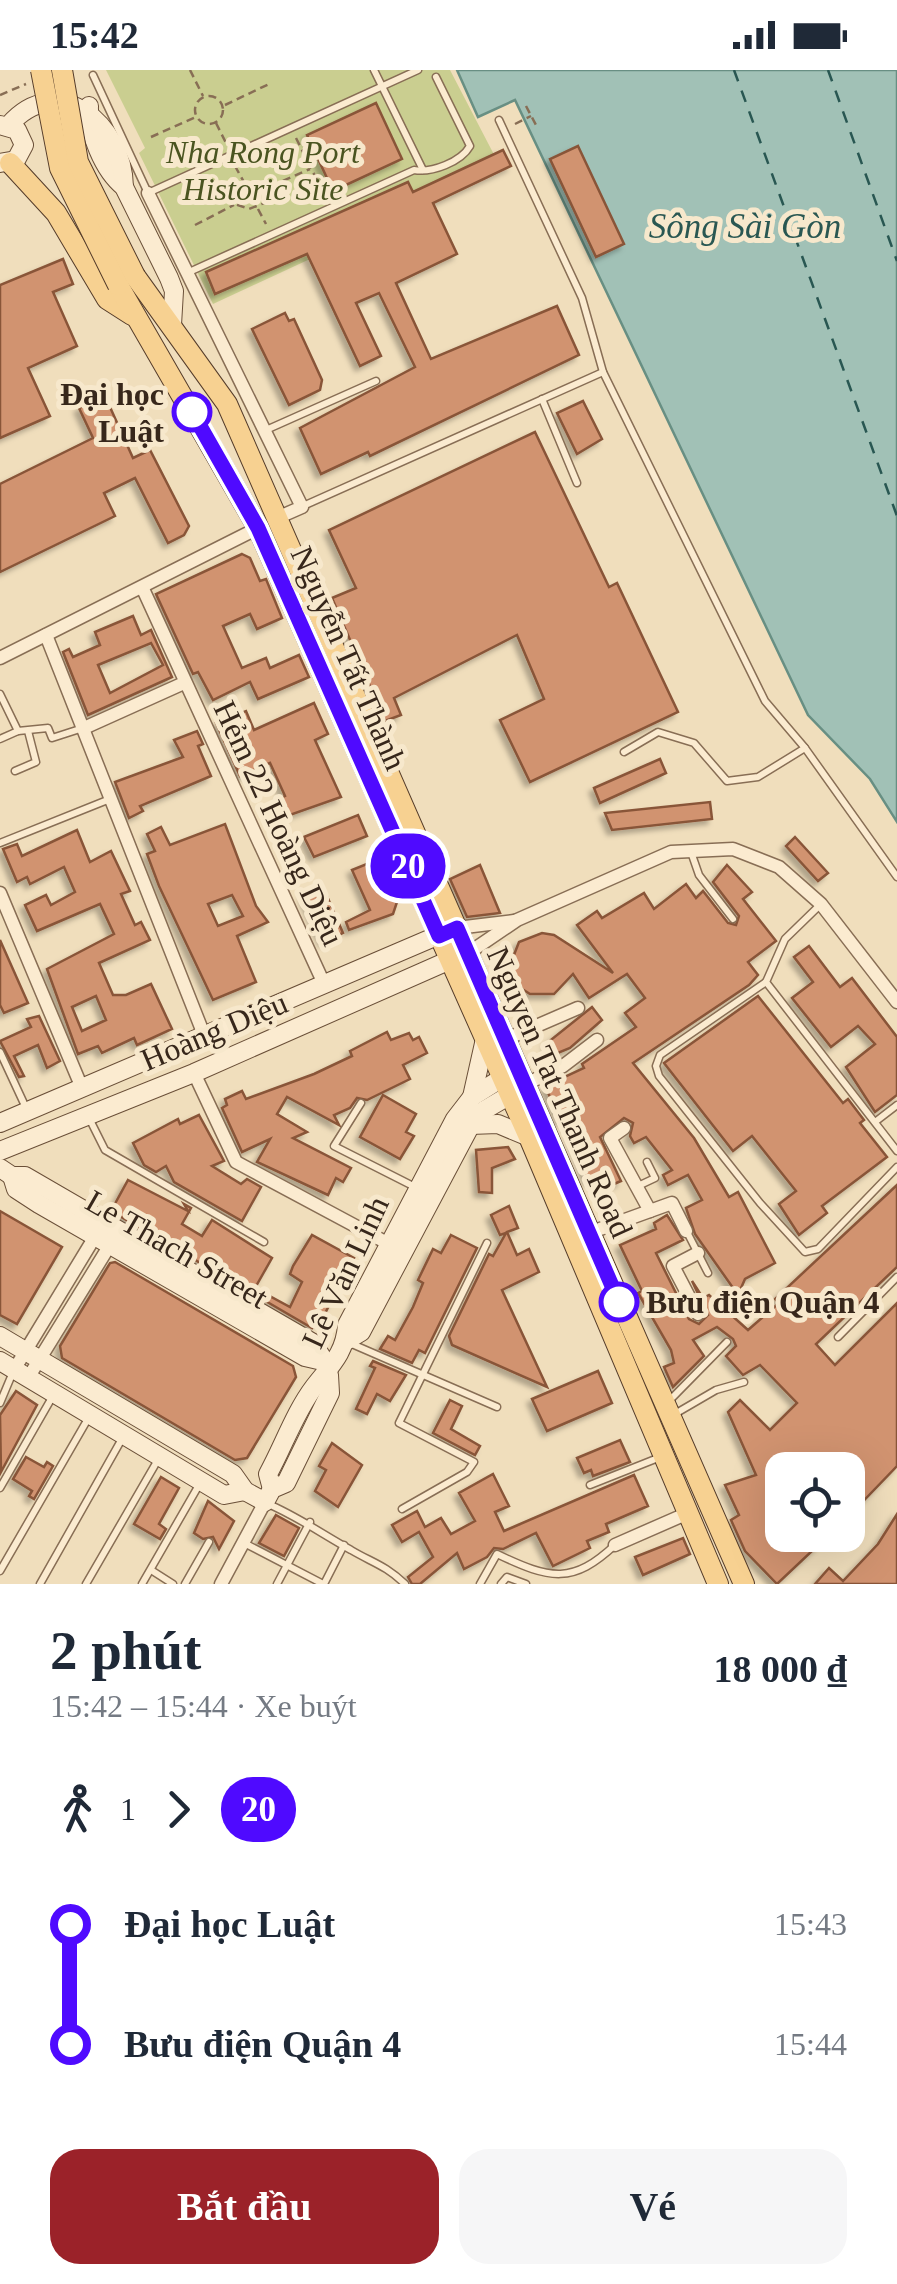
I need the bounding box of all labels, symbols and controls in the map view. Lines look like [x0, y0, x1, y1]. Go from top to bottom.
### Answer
text: 15:42 [50, 14, 139, 56]
park label: Nha Rong Port Historic Site [165, 134, 361, 207]
water label: Sông Sài Gòn [649, 207, 841, 246]
place label: Đại học Luật [60, 376, 164, 449]
marker: Đại học Luật [173, 393, 211, 431]
street label: Nguyễn Tất Thành [284, 541, 414, 775]
street label: Hẻm 22 Hoàng Diệu [207, 695, 351, 951]
line badge: 20 [363, 834, 453, 898]
text: 20 [391, 847, 426, 886]
street label: Nguyen Tat Thanh Road [480, 941, 640, 1243]
street label: Hoàng Diệu [135, 984, 293, 1078]
street label: Le Thach Street [80, 1182, 274, 1316]
street label: Lê Văn Linh [294, 1191, 396, 1353]
marker: Bưu điện Quận 4 [600, 1283, 638, 1321]
place label: Bưu điện Quận 4 [646, 1284, 880, 1320]
map controls [765, 1452, 865, 1552]
button: locate [765, 1452, 865, 1552]
text: 2 phút [50, 1620, 201, 1681]
text: 18 000 ₫ [714, 1648, 847, 1690]
text: 15:42 – 15:44 · Xe buýt [50, 1688, 357, 1724]
icon: walk [50, 1782, 105, 1837]
icon: forward [151, 1782, 206, 1837]
text: 20 [241, 1790, 276, 1829]
text: 1 [120, 1791, 136, 1827]
text: Đại học Luật [124, 1903, 335, 1945]
text: 15:43 [774, 1906, 847, 1942]
text: Bưu điện Quận 4 [124, 2023, 401, 2065]
text: 15:44 [774, 2026, 847, 2062]
button: Bắt đầu [50, 2149, 439, 2264]
button: Vé [459, 2149, 847, 2264]

